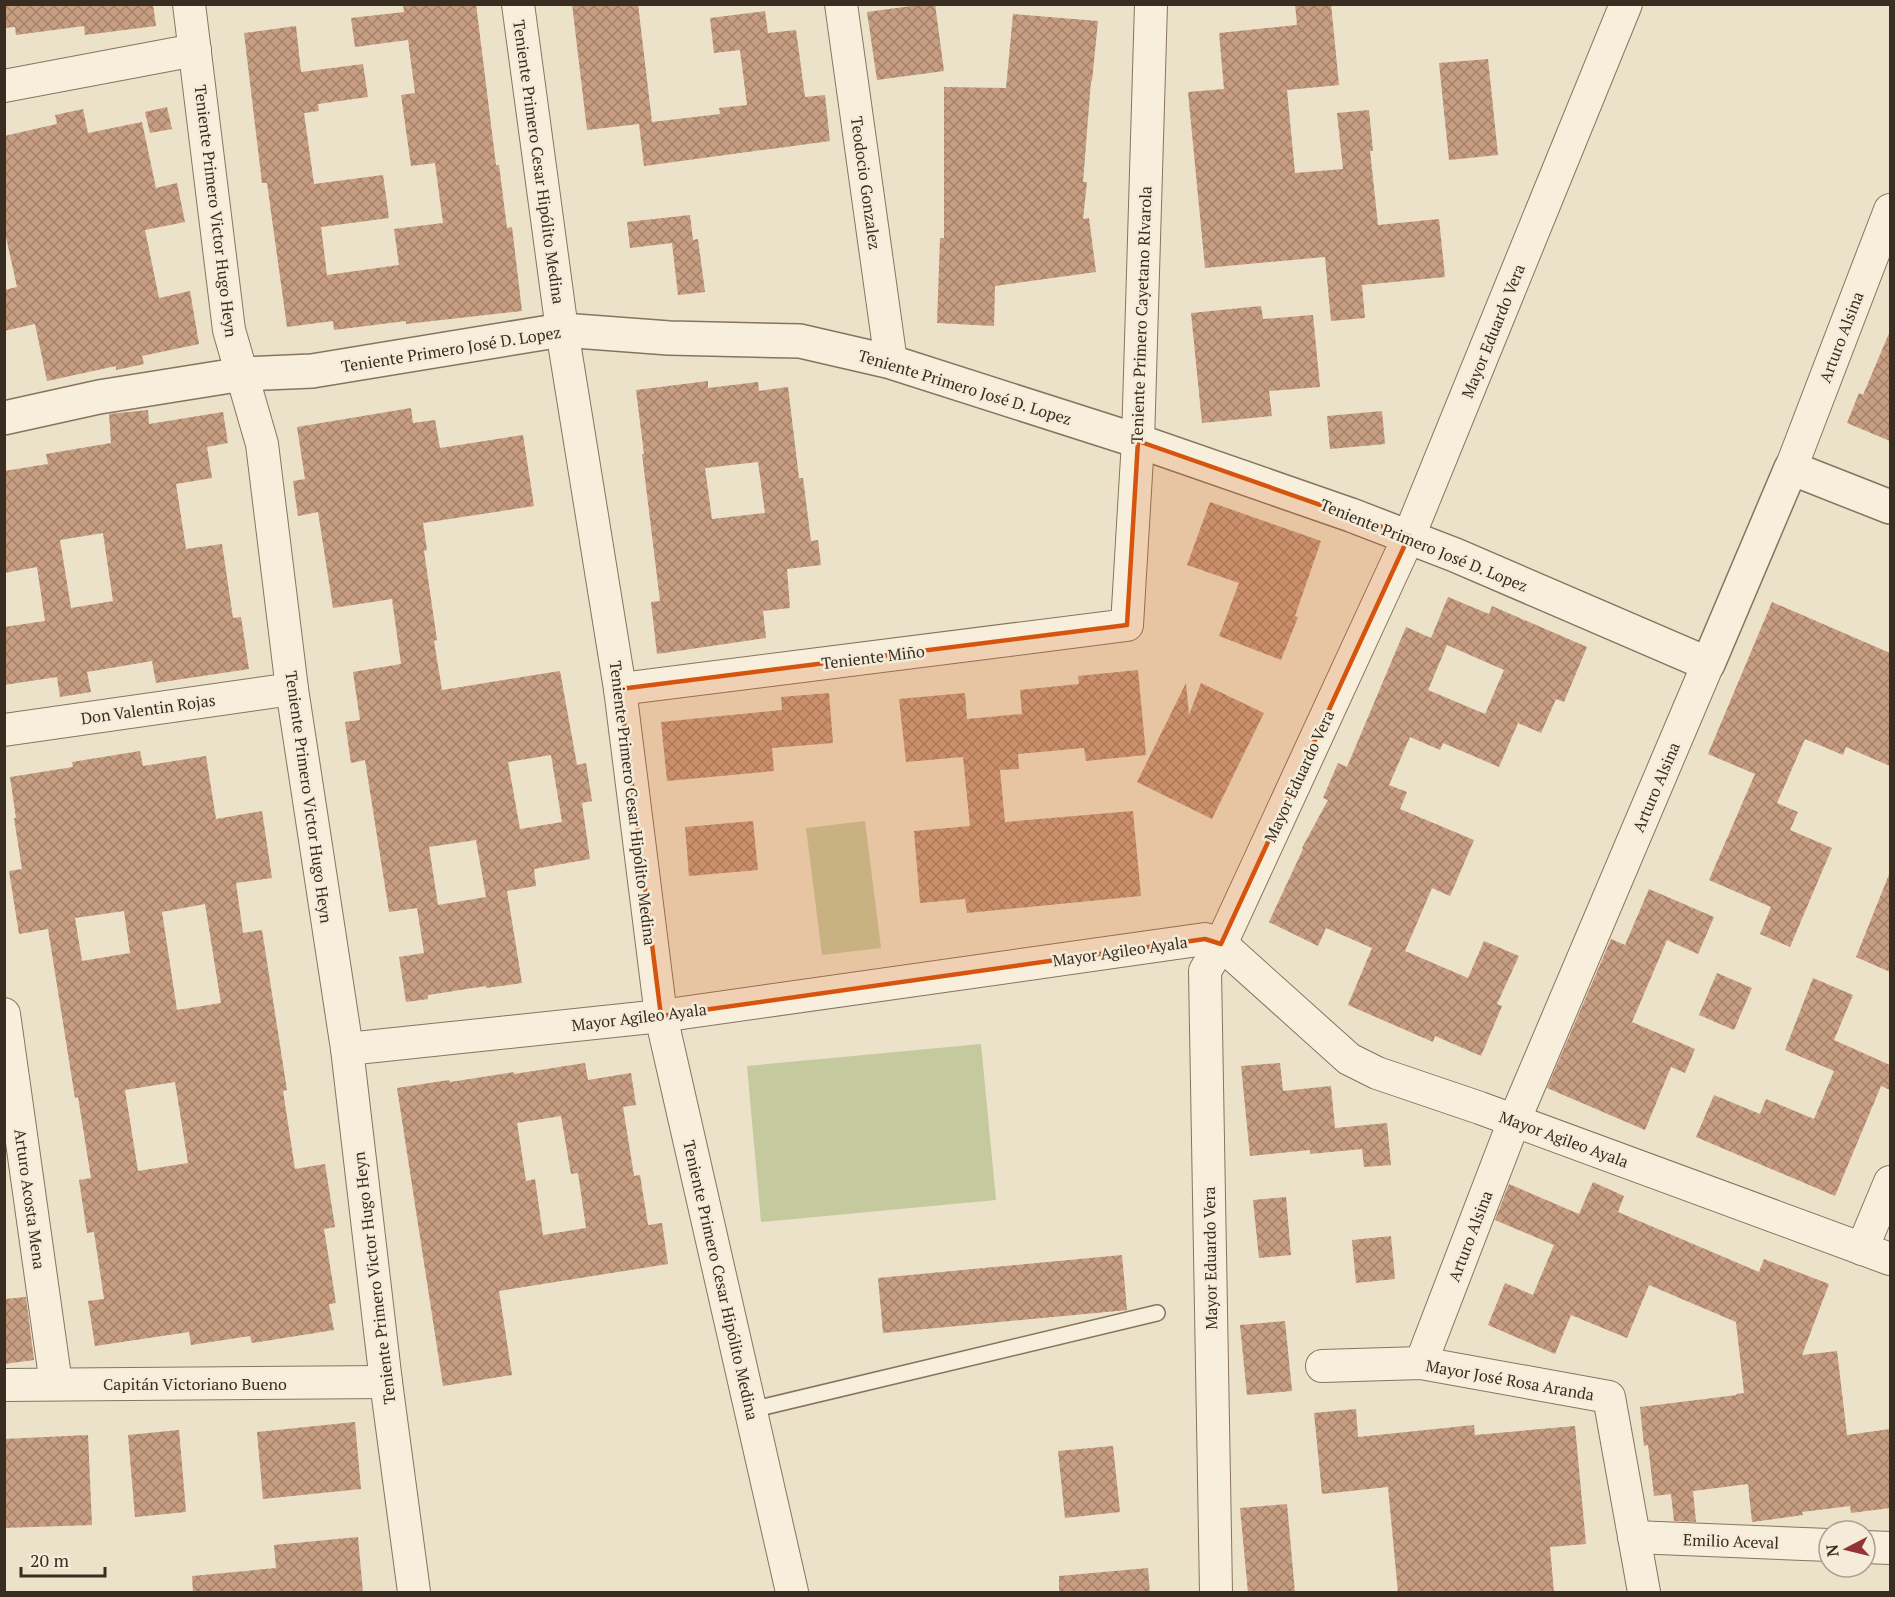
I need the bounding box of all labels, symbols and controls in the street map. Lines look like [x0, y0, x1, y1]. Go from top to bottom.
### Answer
street label: Teniente Primero Cesar Hipólito Medina [508, 18, 570, 306]
street label: Teniente Primero Victor Hugo Heyn [190, 83, 242, 339]
street label: Teodocio Gonzalez [846, 115, 886, 251]
street label: Teniente Primero Cayetano RIvarola [1125, 186, 1157, 444]
street label: Mayor Eduardo Vera [1456, 261, 1530, 401]
street label: Arturo Alsina [1814, 288, 1868, 386]
street label: Teniente Primero José D. Lopez [340, 321, 562, 377]
street label: Teniente Primero José D. Lopez [856, 344, 1074, 430]
street label: Teniente Primero José D. Lopez [1317, 493, 1531, 597]
street label: Teniente Miño [820, 640, 926, 674]
street label: Teniente Primero Cesar Hipólito Medina [605, 659, 661, 947]
street label: Teniente Primero Victor Hugo Heyn [280, 669, 338, 925]
street label: Don Valentin Rojas [79, 689, 217, 729]
street label: Mayor Eduardo Vera [1259, 706, 1339, 846]
street label: Arturo Alsina [1627, 739, 1685, 835]
street label: Mayor Agileo Ayala [1051, 931, 1189, 971]
street label: Mayor Agileo Ayala [570, 998, 708, 1036]
street label: Mayor Agileo Ayala [1496, 1105, 1632, 1173]
street label: Arturo Acosta Mena [9, 1127, 51, 1271]
street label: Teniente Primero Cesar Hipólito Medina [678, 1138, 764, 1422]
street label: Teniente Primero Victor Hugo Heyn [348, 1150, 400, 1406]
street label: Mayor Eduardo Vera [1198, 1186, 1222, 1330]
street label: Arturo Alsina [1443, 1187, 1497, 1285]
street label: Mayor José Rosa Aranda [1424, 1354, 1596, 1406]
street label: Capitán Victoriano Bueno [103, 1373, 287, 1395]
north arrow [1817, 1519, 1877, 1579]
street label: Emilio Aceval [1682, 1528, 1780, 1554]
scale bar [21, 1540, 105, 1578]
text: N [1820, 1543, 1844, 1558]
text: 20 m [30, 1548, 70, 1572]

